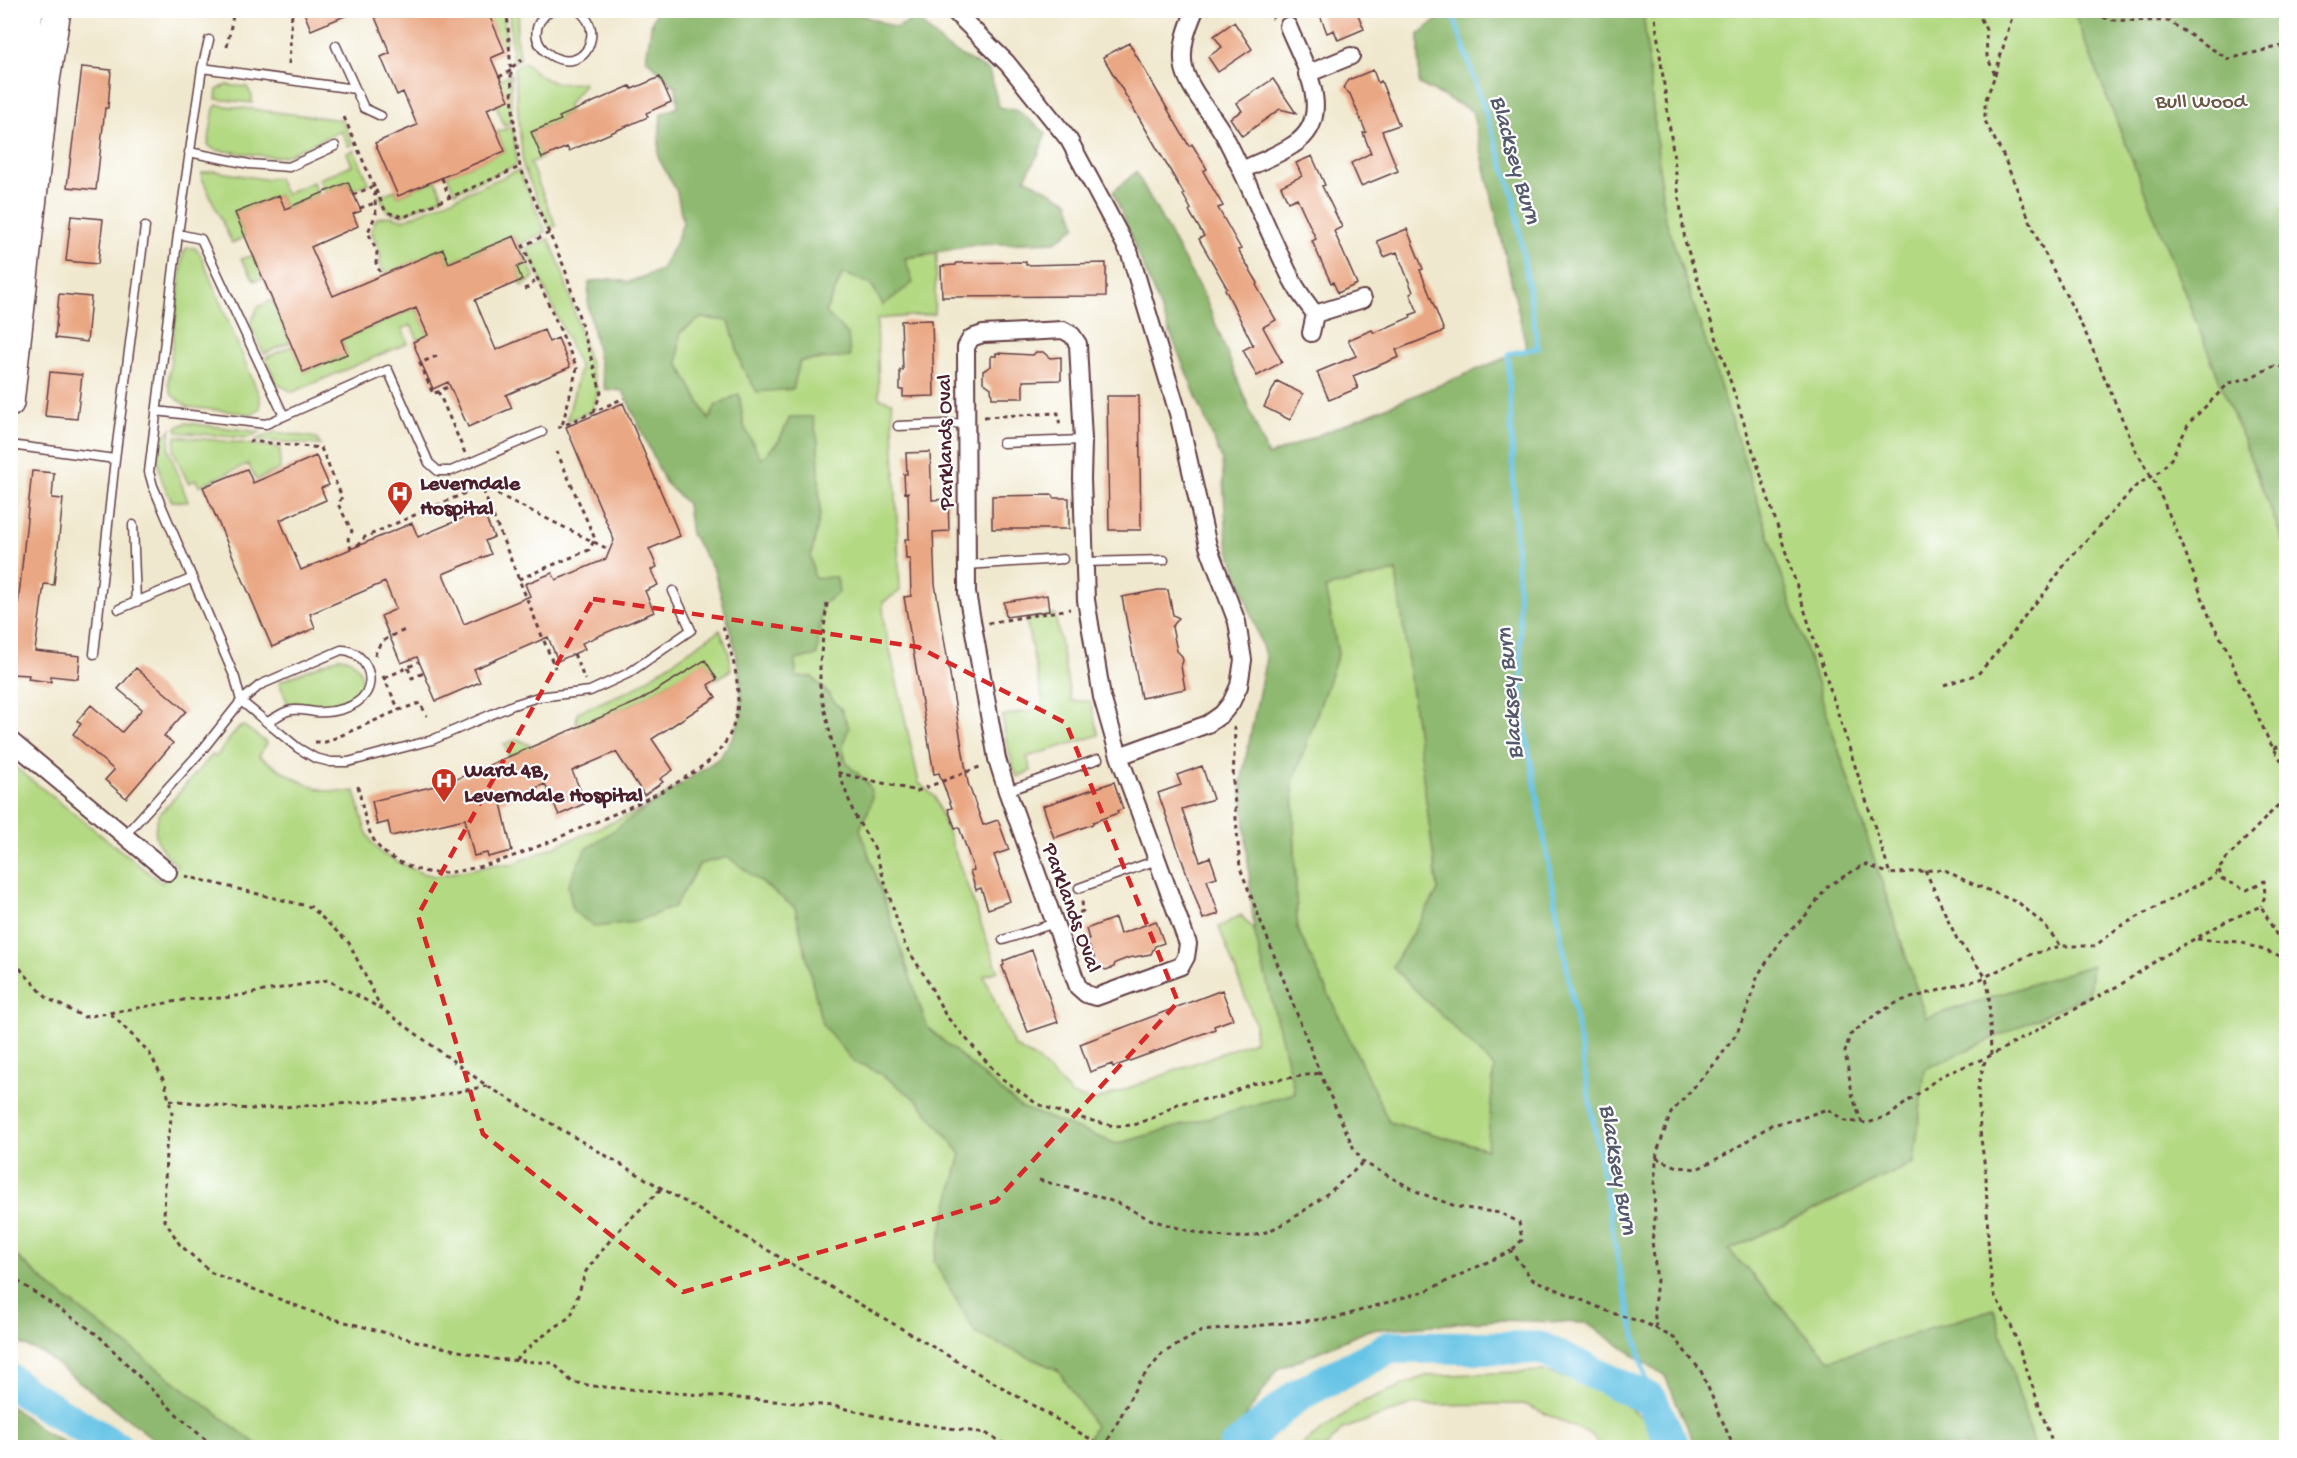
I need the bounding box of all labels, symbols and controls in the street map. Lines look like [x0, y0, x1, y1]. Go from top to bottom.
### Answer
park label: Bull Wood [2155, 90, 2249, 116]
water label: Blacksey Burn [1482, 93, 1546, 228]
street label: Parklands Oval [933, 374, 961, 511]
place label: Leverndale Hospital [420, 472, 521, 523]
hospital icon: Leverndale Hospital [385, 479, 415, 517]
water label: Blacksey Burn [1491, 626, 1532, 761]
place label: Ward 4B, Leverndale Hospital [463, 759, 643, 810]
hospital icon: Ward 4B, Leverndale Hospital [429, 766, 459, 804]
street label: Parklands Oval [1034, 839, 1106, 977]
water label: Blacksey Burn [1591, 1102, 1642, 1238]

